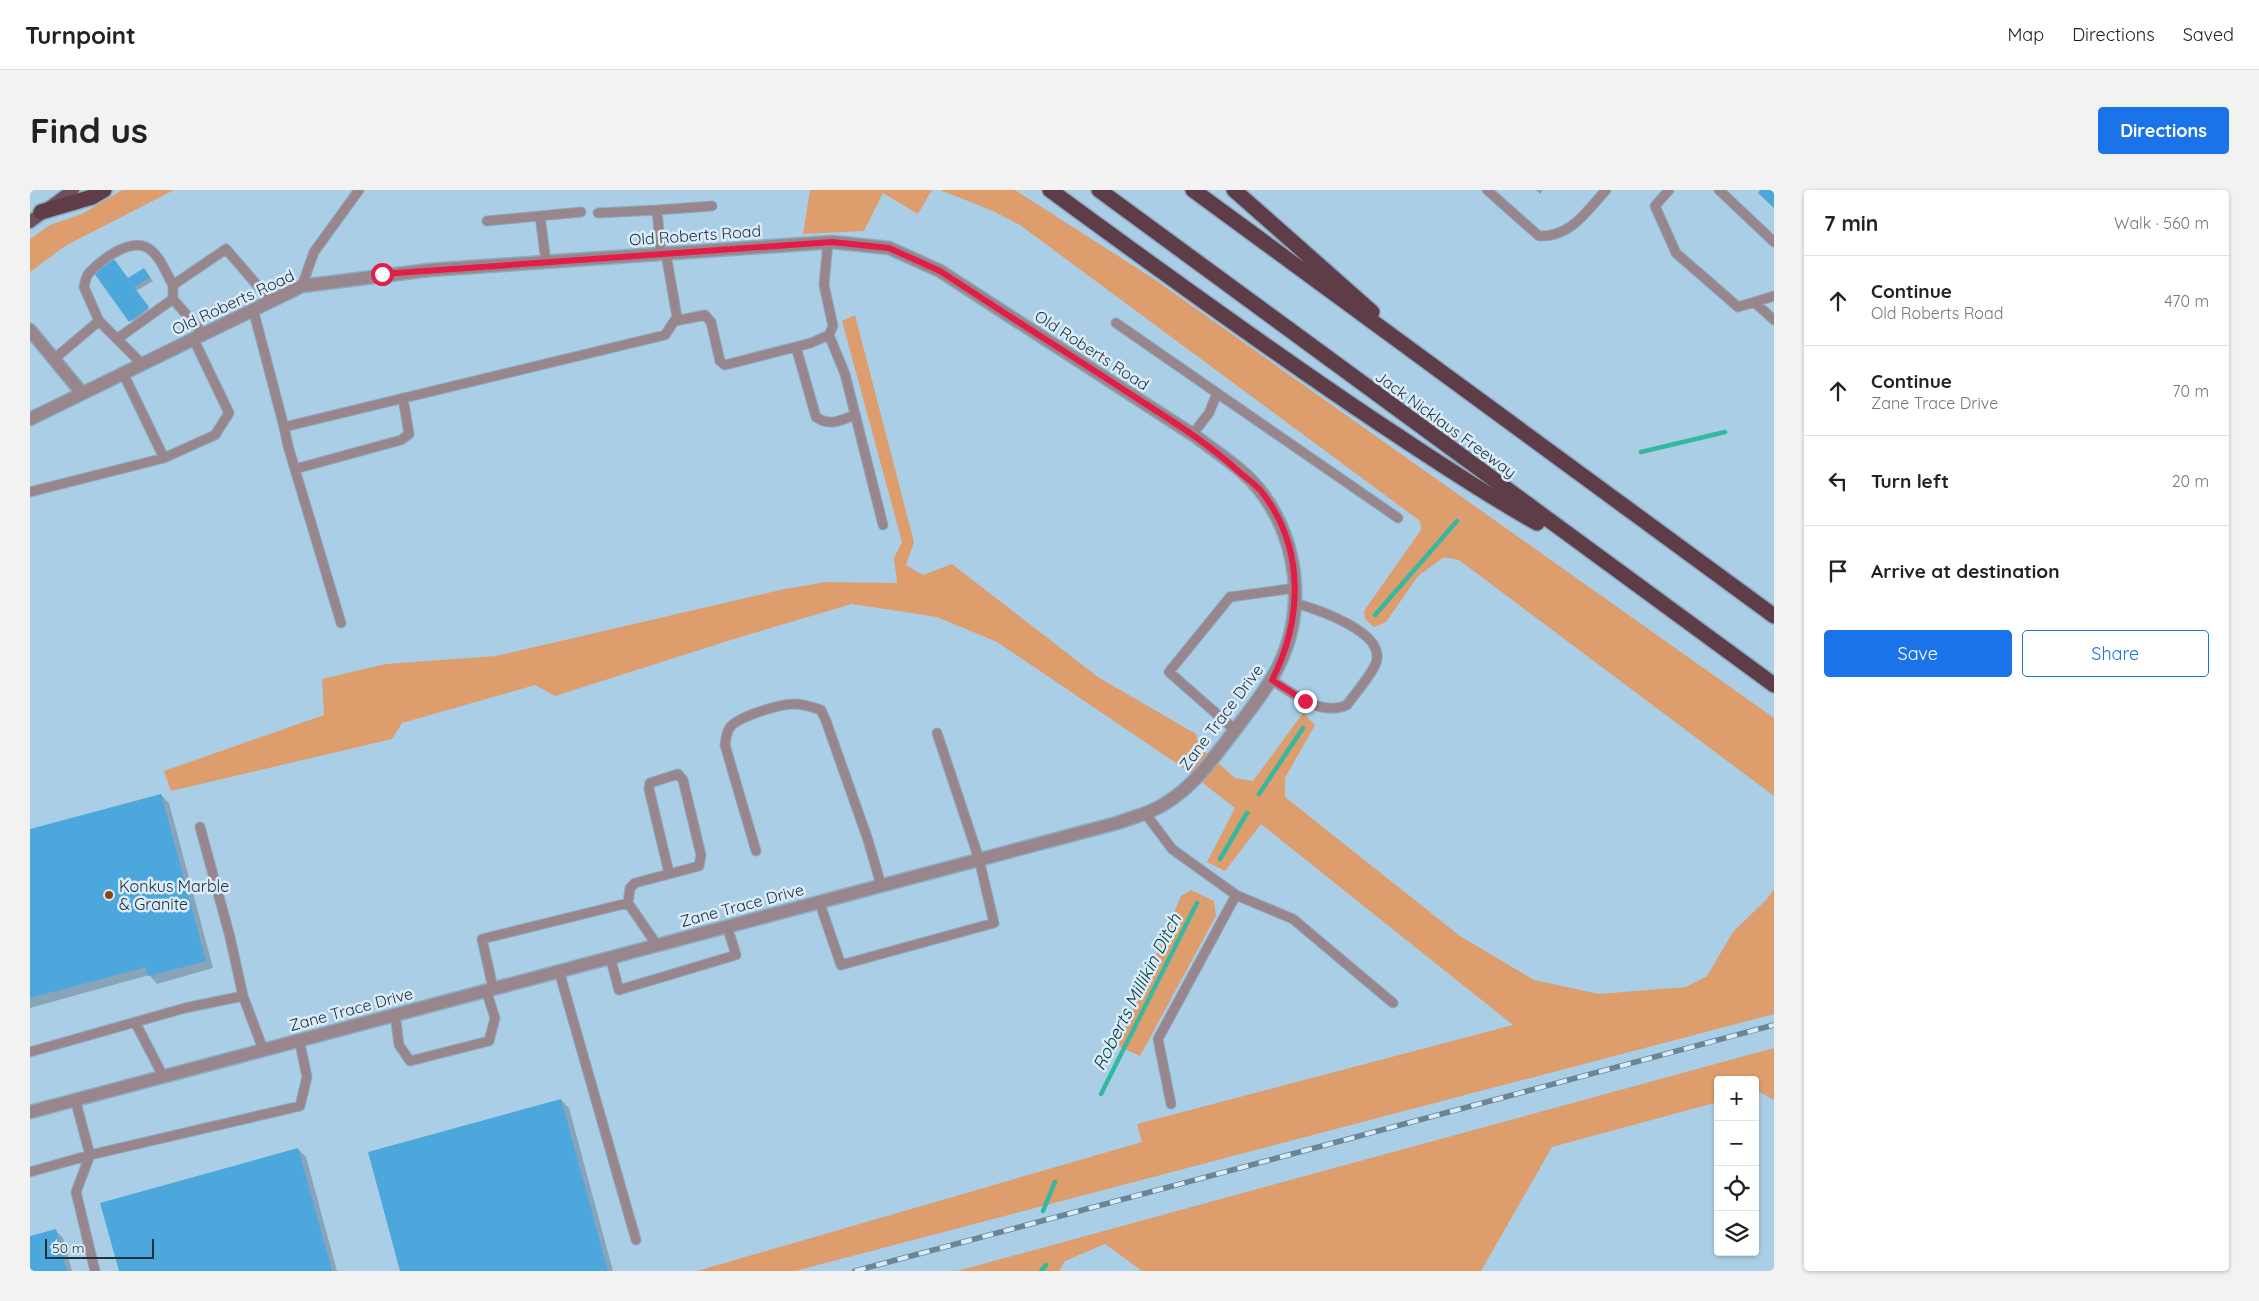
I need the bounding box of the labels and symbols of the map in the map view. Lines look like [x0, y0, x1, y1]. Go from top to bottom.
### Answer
street label: Old Roberts Road [628, 220, 762, 250]
route start [371, 263, 394, 286]
street label: Old Roberts Road [169, 265, 297, 339]
street label: Old Roberts Road [1031, 306, 1153, 394]
street label: Jack Nicklaus Freeway [1371, 366, 1521, 482]
street label: Zane Trace Drive [1175, 660, 1267, 774]
route end [1294, 690, 1317, 713]
place label: Konkus Marble & Granite [119, 876, 229, 914]
street label: Zane Trace Drive [678, 879, 806, 931]
marker: Konkus Marble & Granite [103, 889, 115, 901]
water label: Roberts Millikin Ditch [1087, 909, 1186, 1074]
street label: Zane Trace Drive [287, 983, 415, 1035]
scale bar [45, 1236, 154, 1259]

